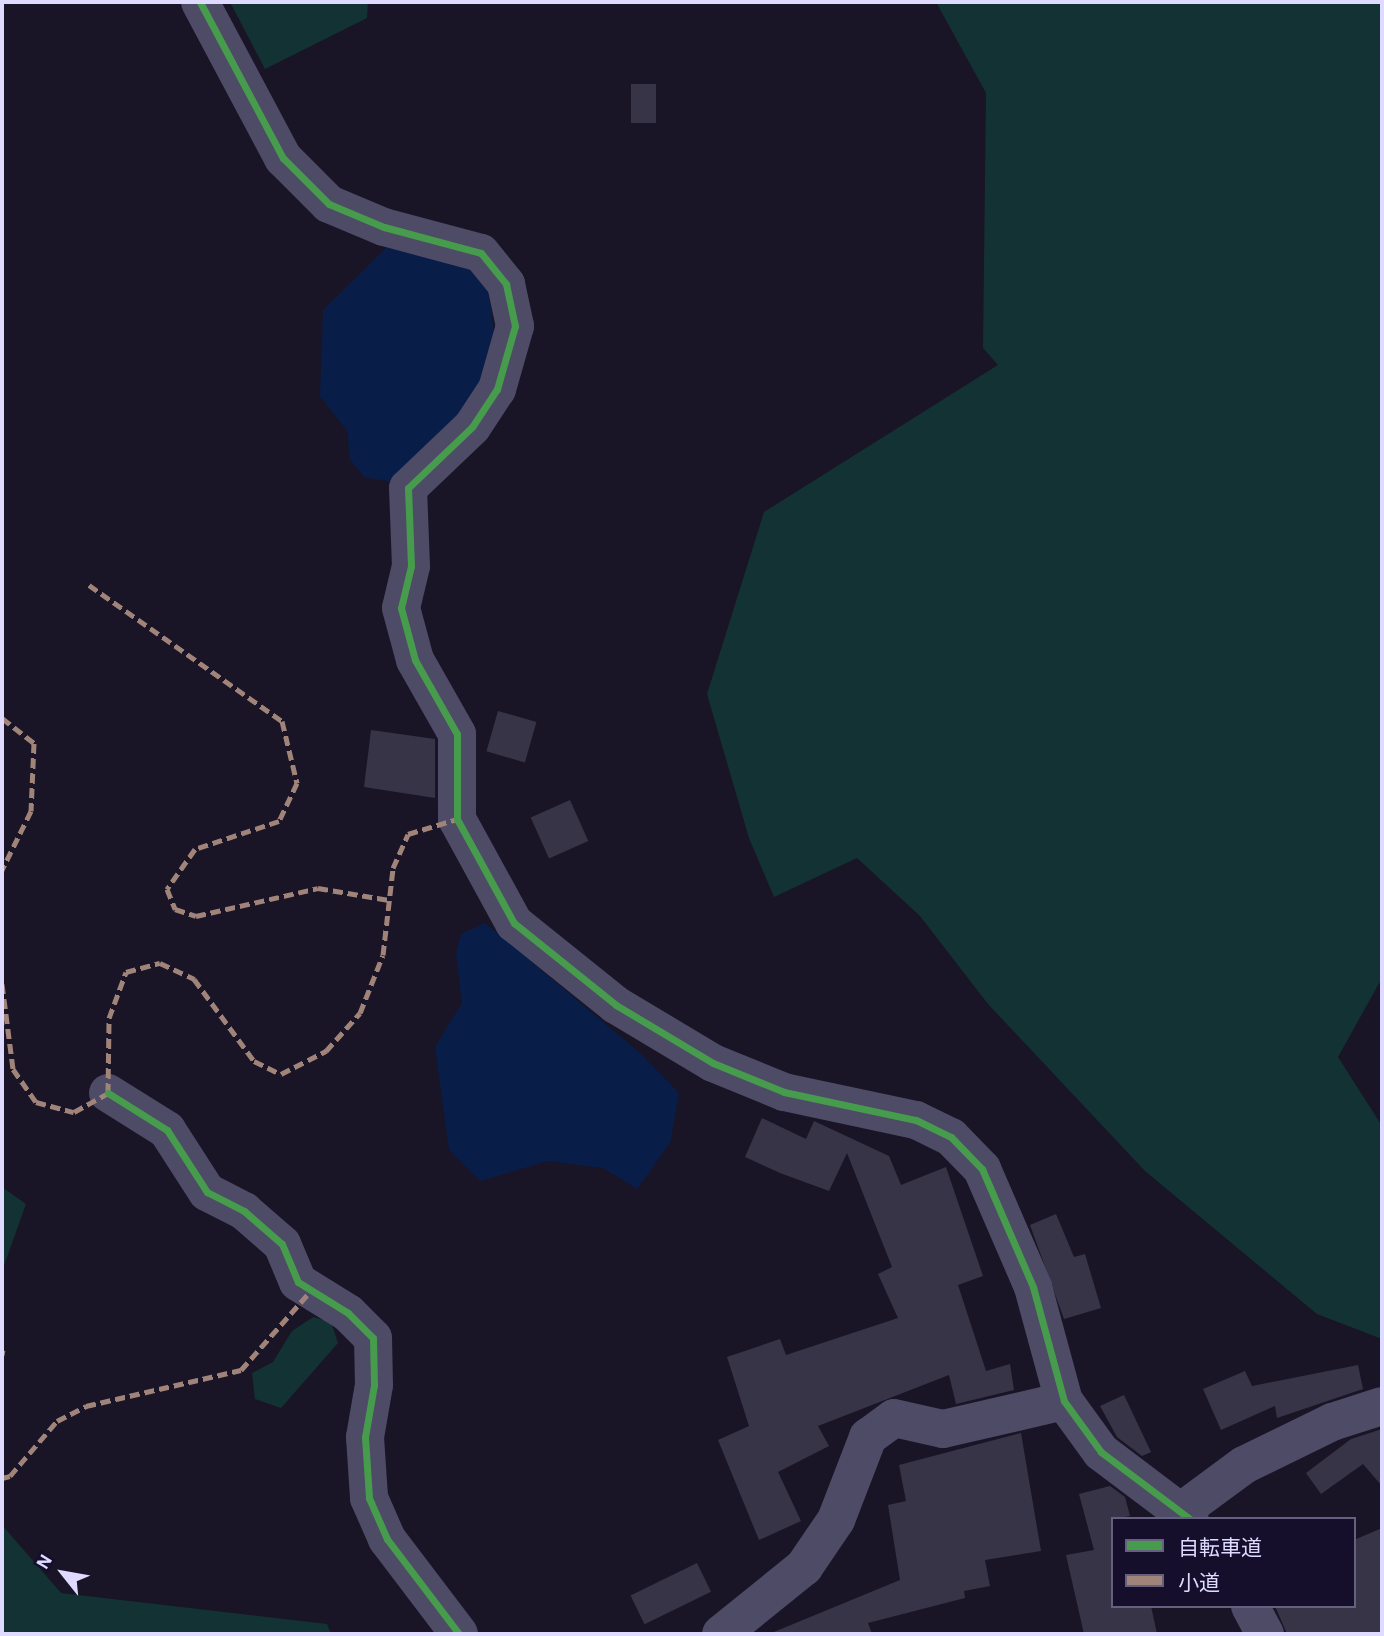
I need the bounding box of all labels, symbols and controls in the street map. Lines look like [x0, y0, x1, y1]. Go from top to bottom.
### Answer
legend [1111, 1517, 1356, 1608]
north arrow [28, 1538, 98, 1608]
text: 自転車道 [1178, 1538, 1262, 1559]
text: N [33, 1551, 56, 1572]
text: 小道 [1178, 1573, 1220, 1594]

